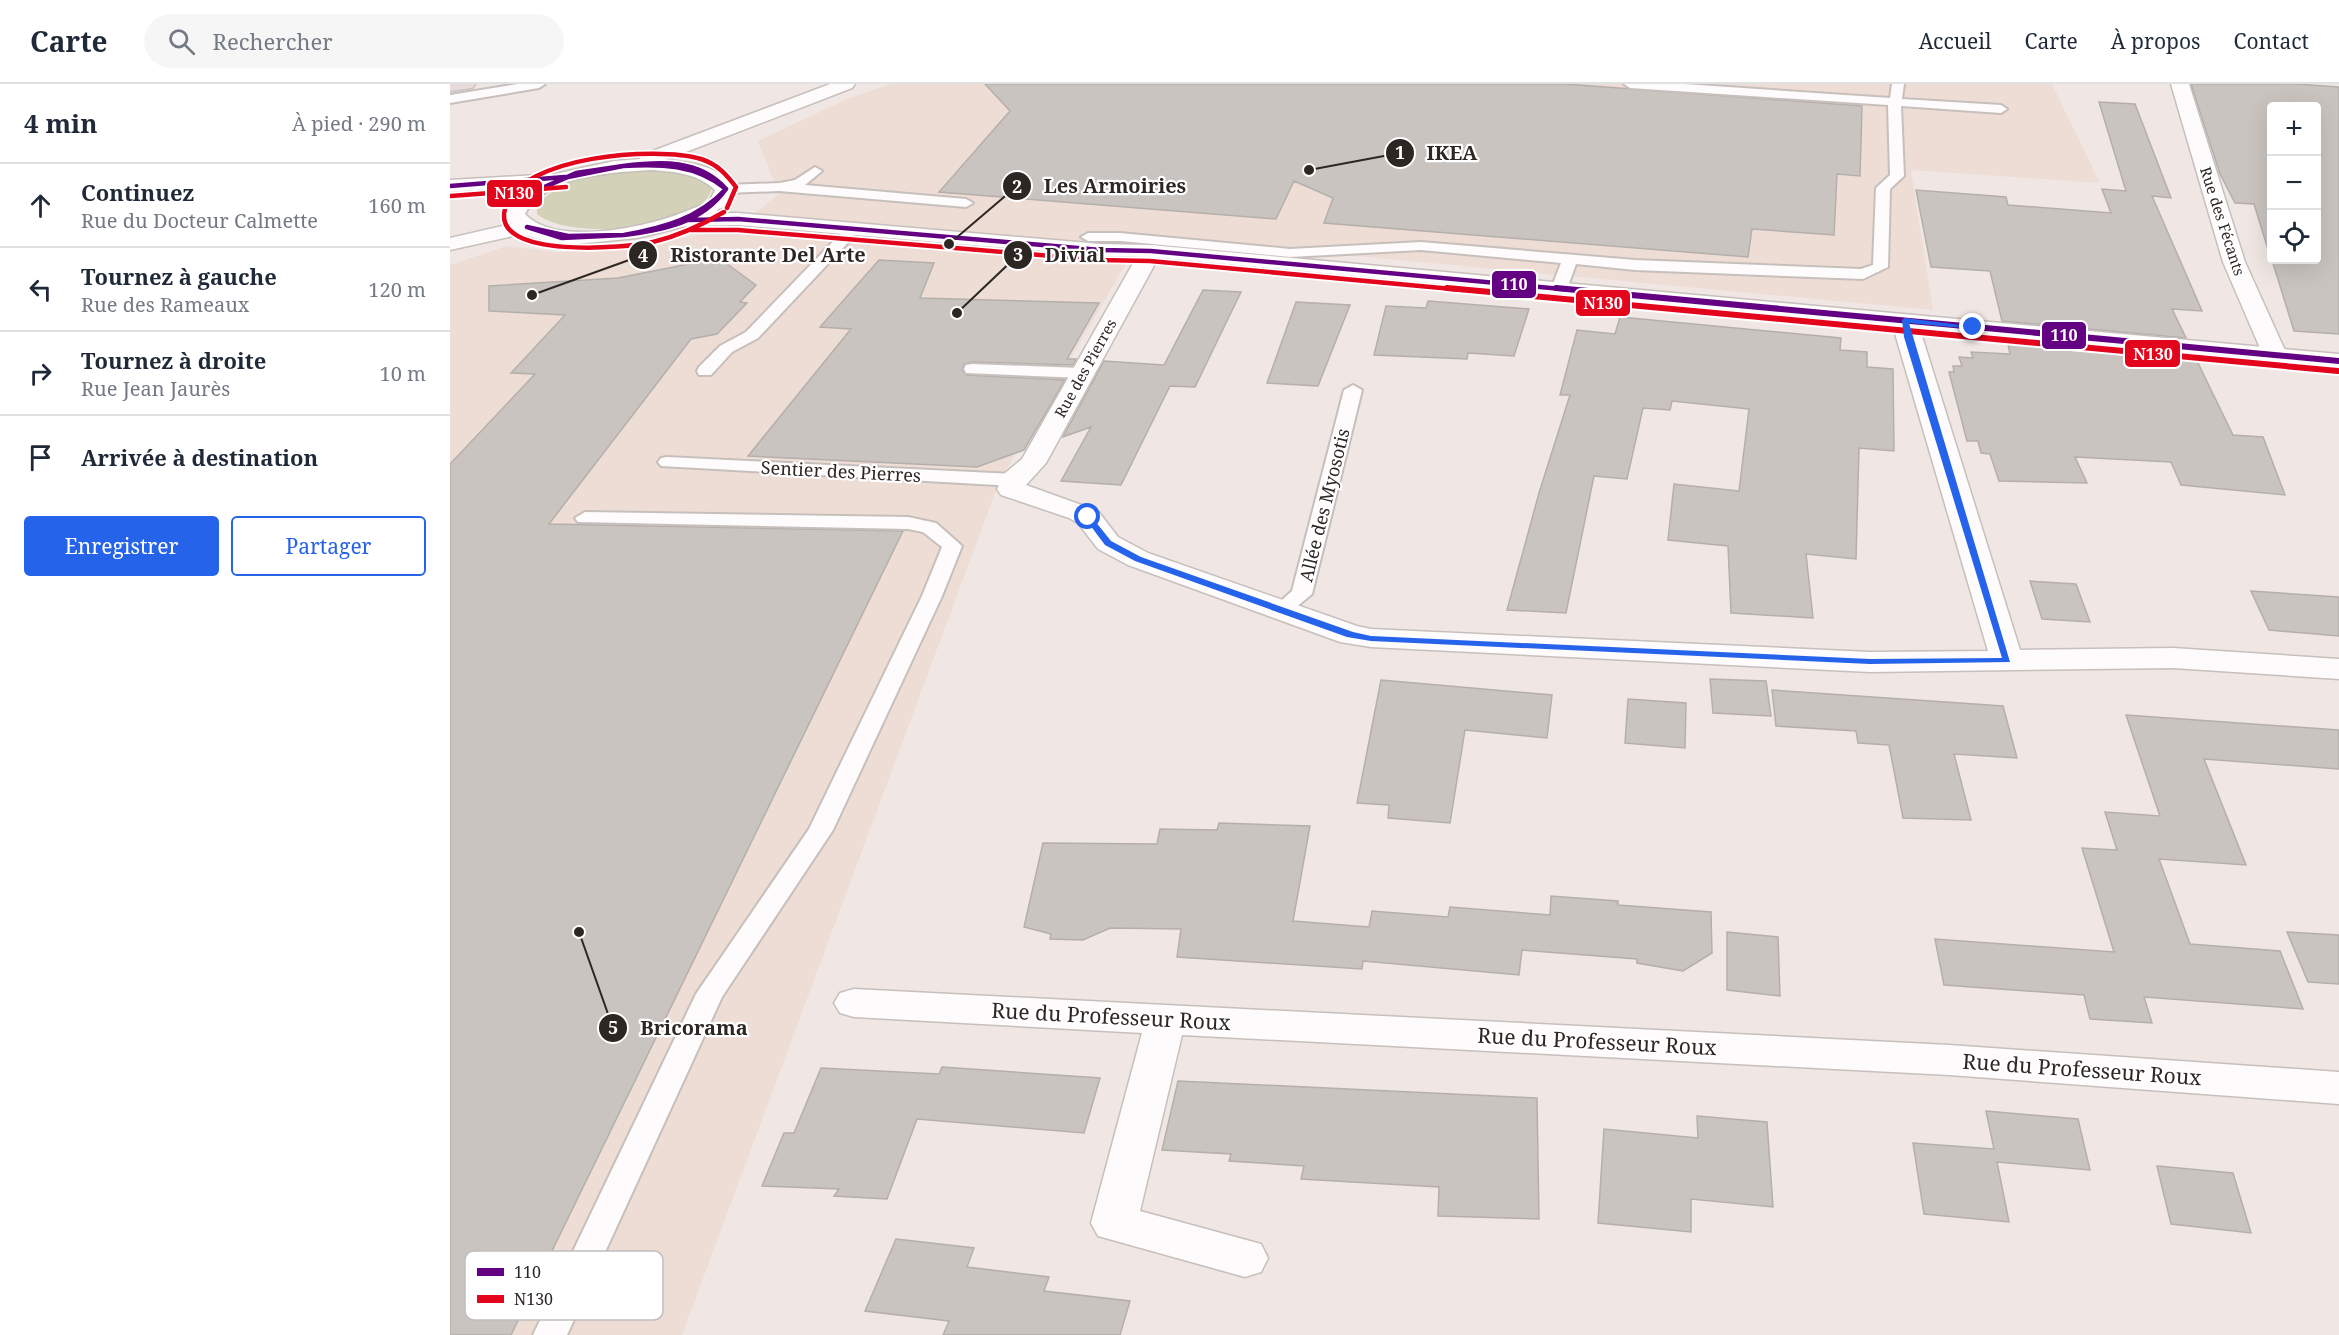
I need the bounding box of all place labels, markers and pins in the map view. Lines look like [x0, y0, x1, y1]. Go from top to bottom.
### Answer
callout: IKEA [1385, 134, 1490, 172]
callout: Les Armoiries [1002, 167, 1198, 205]
callout: Ristorante Del Arte [628, 236, 878, 274]
callout: Divial [1003, 236, 1118, 274]
callout: Bricorama [598, 1009, 759, 1047]

